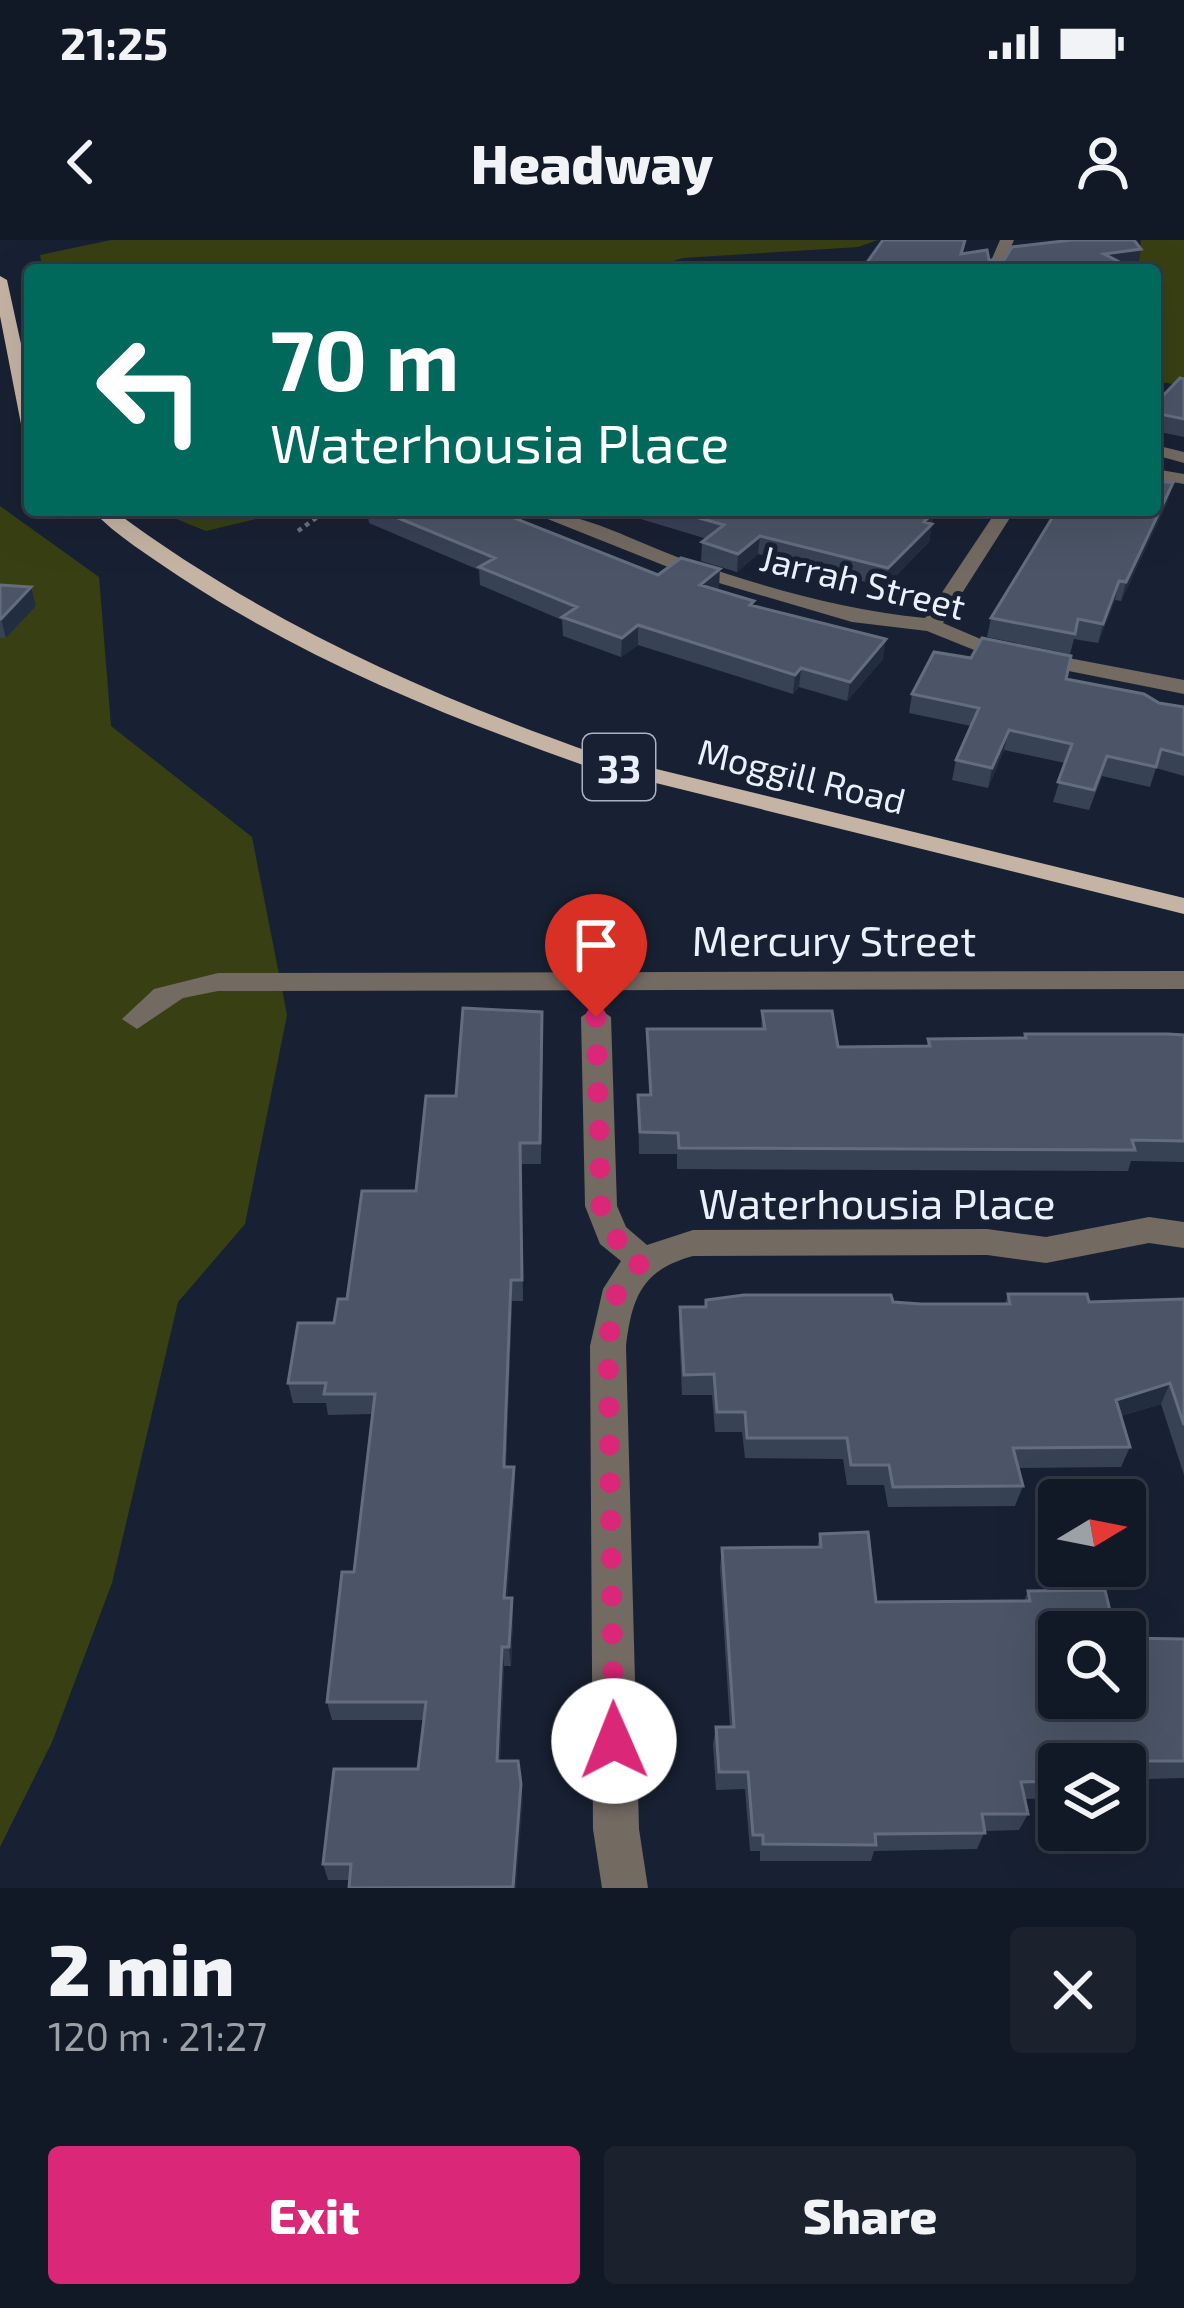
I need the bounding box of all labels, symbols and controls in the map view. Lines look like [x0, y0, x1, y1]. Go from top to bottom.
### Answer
text: 21:25 [60, 15, 168, 69]
icon: back [48, 129, 114, 195]
icon: person [1070, 129, 1136, 195]
text: Headway [471, 130, 713, 195]
text: 70 m [270, 307, 460, 408]
icon: left [72, 312, 228, 468]
text: Waterhousia Place [270, 409, 729, 474]
street label: Jarrah Street [756, 535, 970, 627]
street label: Moggill Road [694, 728, 910, 822]
road number: 33 [583, 734, 655, 800]
pin [545, 894, 647, 1017]
icon: arrive [563, 912, 629, 978]
street label: Mercury Street [692, 914, 976, 964]
street label: Waterhousia Place [698, 1177, 1056, 1227]
north arrow [1038, 1479, 1146, 1587]
map controls [1038, 1479, 1146, 1851]
button: search [1038, 1611, 1146, 1719]
position arrow [551, 1678, 677, 1804]
button: layers [1038, 1743, 1146, 1851]
text: 2 min [48, 1924, 234, 2010]
button: close [1010, 1927, 1136, 2053]
text: 120 m · 21:27 [48, 2012, 267, 2059]
button: Exit [48, 2146, 580, 2284]
button: Share [604, 2146, 1136, 2284]

